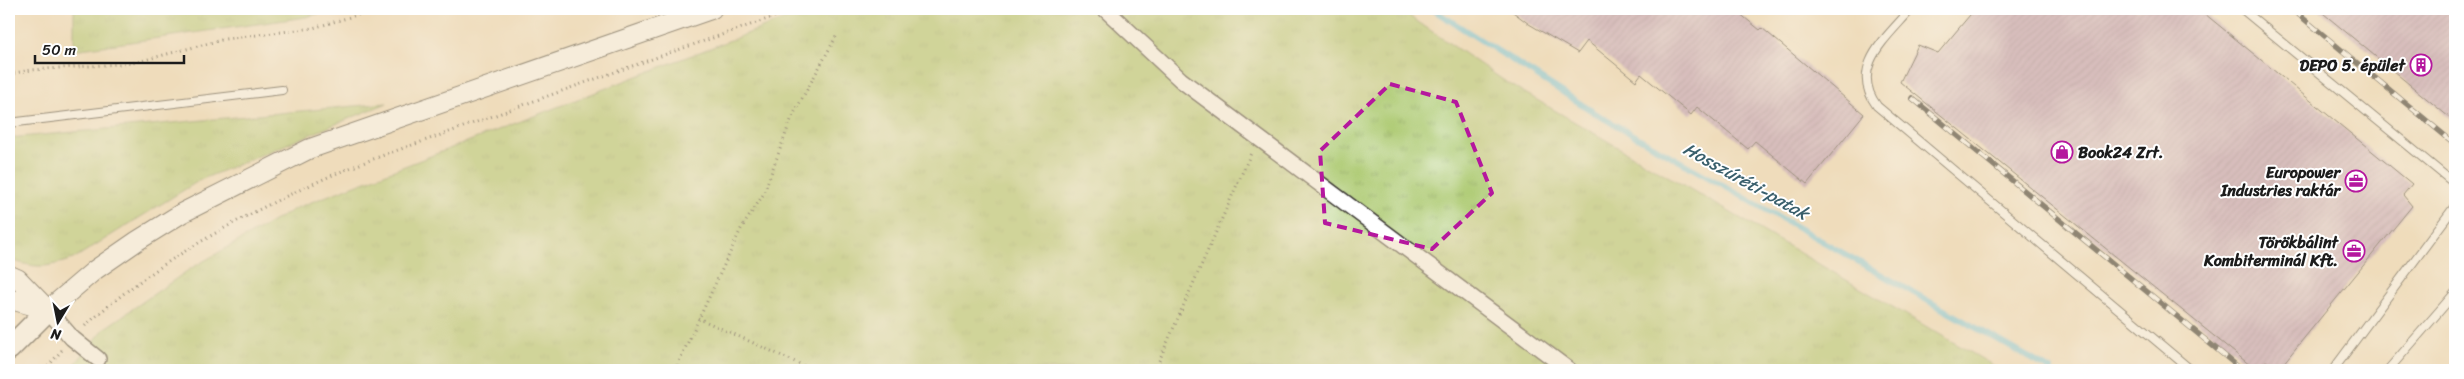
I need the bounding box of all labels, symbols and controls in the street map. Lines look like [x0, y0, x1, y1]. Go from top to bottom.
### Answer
scale bar [35, 32, 184, 64]
text: 50 m [42, 37, 77, 63]
place label: DEPO 5. épület [2299, 51, 2407, 80]
building icon: DEPO 5. épület [2409, 53, 2433, 77]
water label: Hosszúréti-patak [1677, 133, 1817, 230]
place label: Book24 Zrt. [2078, 138, 2164, 167]
shop icon: Book24 Zrt. [2050, 140, 2074, 164]
place label: Europower Industries raktár [2220, 158, 2341, 205]
office icon: Europower Industries raktár [2344, 169, 2368, 193]
place label: Törökbálint Kombiterminál Kft. [2203, 228, 2340, 275]
office icon: Törökbálint Kombiterminál Kft. [2342, 239, 2366, 263]
north arrow [32, 296, 82, 346]
text: N [49, 321, 64, 348]

